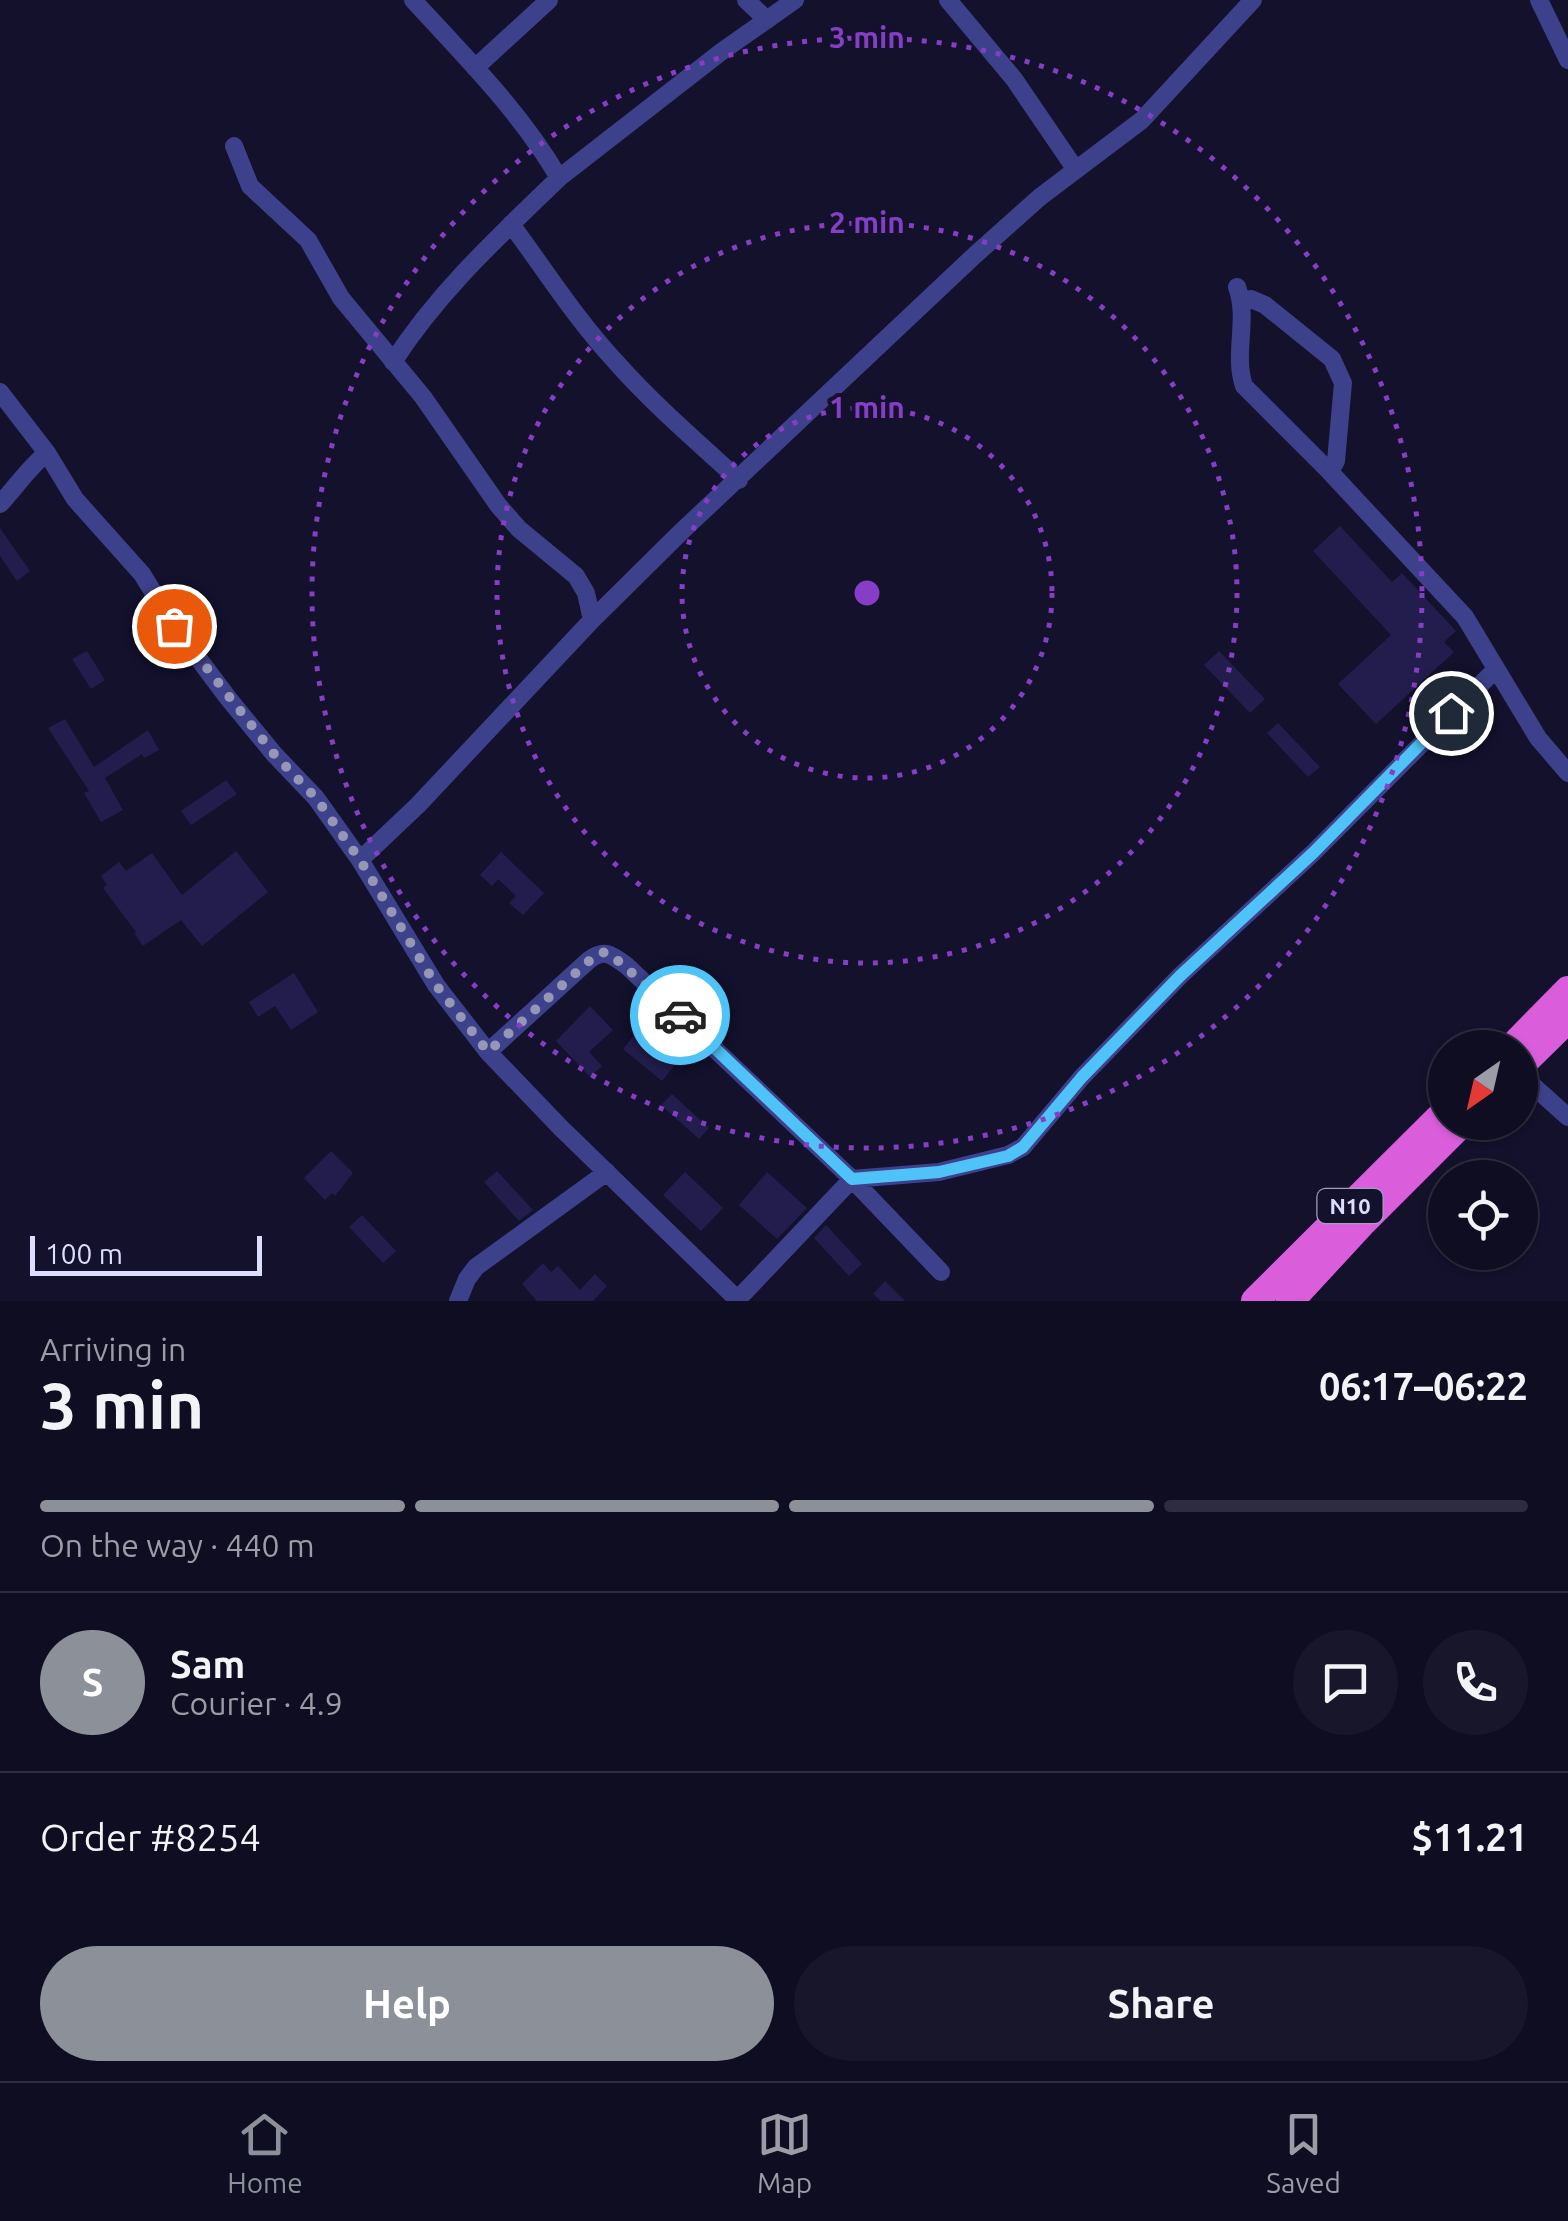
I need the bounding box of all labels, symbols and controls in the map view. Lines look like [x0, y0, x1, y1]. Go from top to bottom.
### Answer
text: 3 min [829, 20, 905, 54]
text: 2 min [829, 205, 905, 239]
text: 1 min [829, 390, 905, 424]
centre of rings [849, 575, 885, 611]
pin [132, 584, 217, 669]
icon: bag [147, 599, 202, 654]
pin [1409, 671, 1494, 756]
icon: home [1424, 686, 1479, 741]
courier [630, 965, 730, 1065]
icon: car [653, 988, 708, 1043]
north arrow [1428, 1030, 1538, 1140]
map controls [1428, 1030, 1538, 1270]
button: locate [1428, 1160, 1538, 1270]
road number: N10 [1318, 1189, 1382, 1223]
scale bar [30, 1231, 262, 1276]
text: 100 m [45, 1238, 123, 1269]
text: Arriving in [40, 1331, 186, 1367]
text: 06:17–06:22 [1319, 1365, 1528, 1407]
text: 3 min [40, 1368, 204, 1441]
text: On the way · 440 m [40, 1527, 315, 1563]
button: chat [1293, 1630, 1398, 1735]
button: phone [1423, 1630, 1528, 1735]
text: Sam [170, 1643, 245, 1685]
text: S [82, 1661, 103, 1703]
text: Courier · 4.9 [170, 1685, 343, 1721]
text: Order #8254 [40, 1816, 261, 1858]
text: $11.21 [1411, 1816, 1528, 1858]
button: Help [40, 1946, 774, 2061]
button: Share [794, 1946, 1528, 2061]
tab: Home [227, 2107, 303, 2198]
tab: Map [757, 2107, 812, 2198]
tab: Saved [1266, 2107, 1341, 2198]

